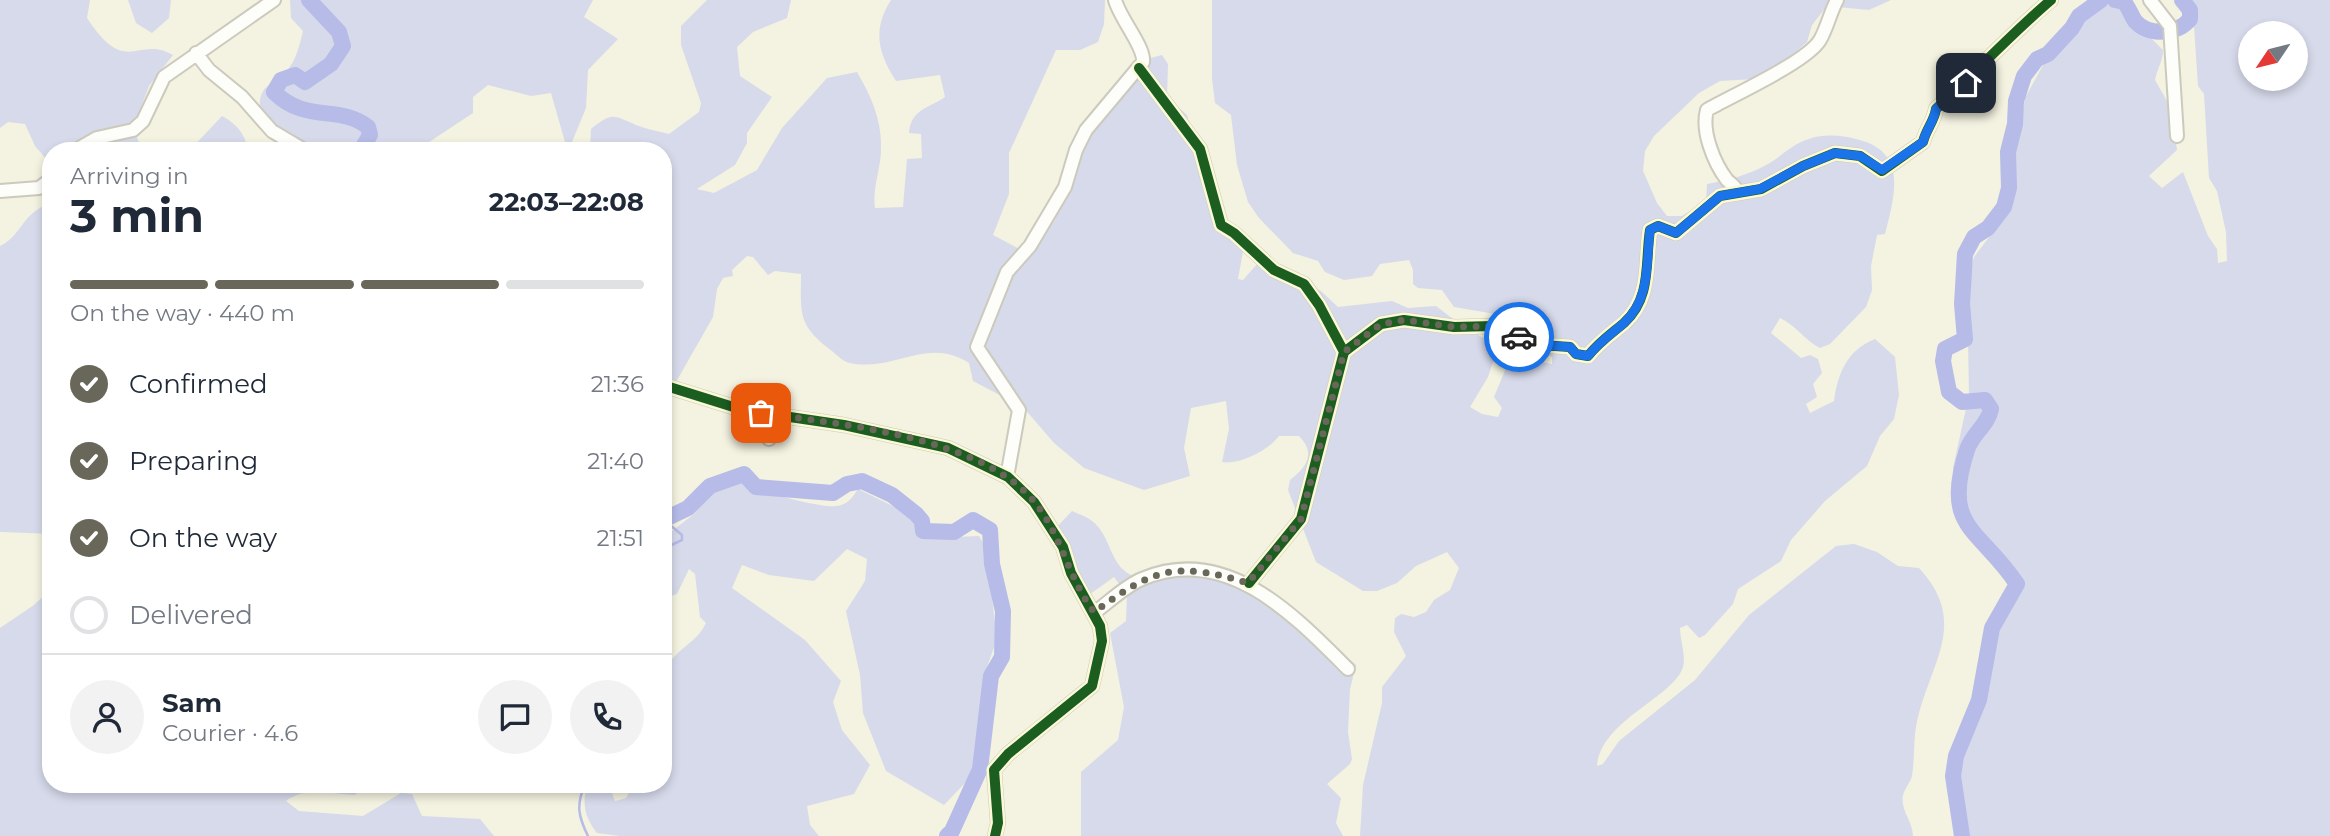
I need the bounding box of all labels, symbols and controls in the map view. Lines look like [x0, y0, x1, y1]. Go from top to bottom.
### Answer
north arrow [2238, 21, 2308, 91]
map controls [2238, 21, 2308, 91]
pin [1936, 53, 1996, 113]
icon: home [1947, 64, 1985, 102]
text: Arriving in [70, 162, 189, 190]
text: 22:03–22:08 [489, 186, 644, 218]
text: 3 min [70, 187, 204, 244]
text: On the way · 440 m [70, 299, 295, 327]
courier [1484, 302, 1554, 372]
icon: car [1500, 318, 1538, 356]
icon: check [70, 365, 108, 403]
text: Confirmed [129, 368, 268, 400]
text: 21:36 [591, 370, 644, 398]
pin [731, 383, 791, 443]
icon: bag [742, 394, 780, 432]
icon: check [70, 442, 108, 480]
text: Preparing [129, 445, 258, 477]
text: 21:40 [587, 447, 644, 475]
icon: check [70, 519, 108, 557]
text: On the way [129, 522, 277, 554]
text: 21:51 [596, 524, 644, 552]
text: Delivered [129, 599, 253, 631]
button: person [70, 680, 144, 754]
button: chat [478, 680, 552, 754]
button: phone [570, 680, 644, 754]
text: Sam [162, 687, 222, 719]
text: Courier · 4.6 [162, 719, 298, 747]

